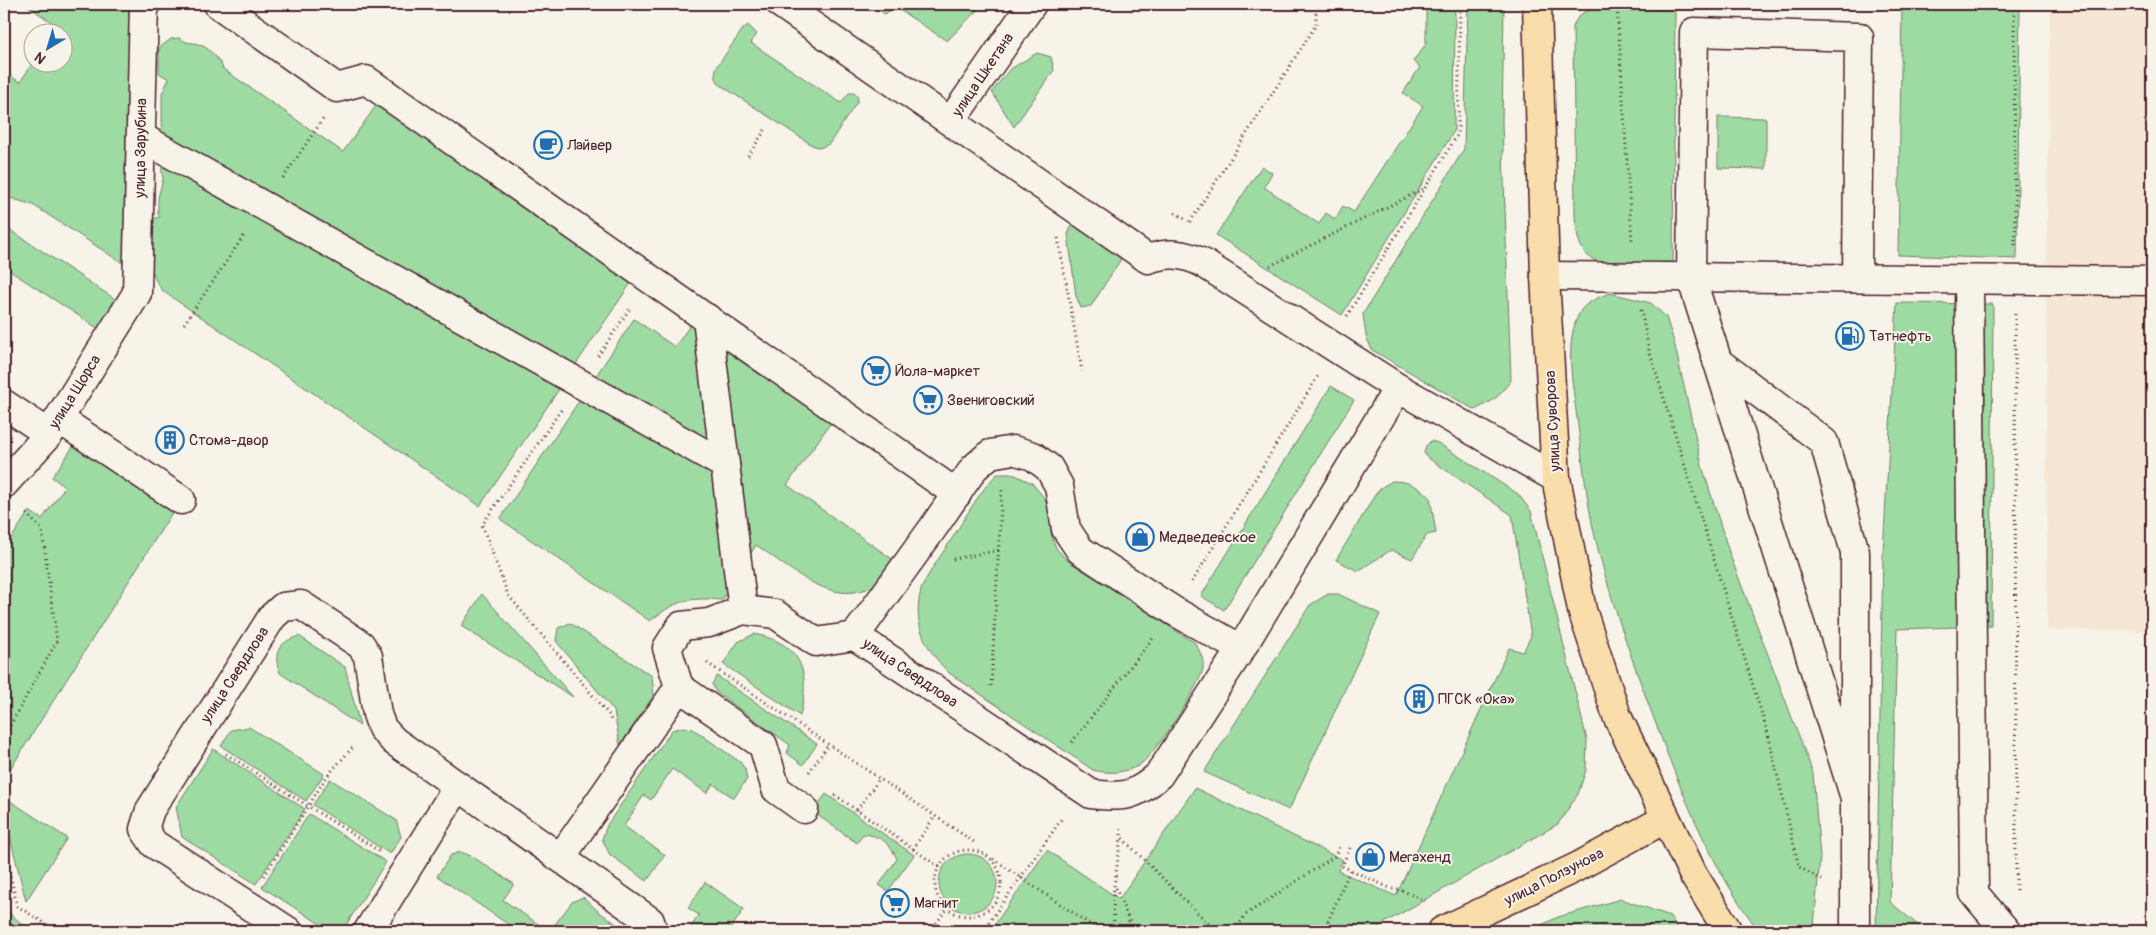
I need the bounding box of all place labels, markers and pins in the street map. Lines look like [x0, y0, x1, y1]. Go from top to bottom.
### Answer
cafe icon: Лайвер [533, 130, 563, 160]
place label: Лайвер [566, 136, 612, 155]
fuel station icon: Татнефть [1835, 321, 1865, 351]
place label: Татнефть [1869, 327, 1932, 346]
supermarket icon: Йола-маркет [861, 356, 891, 386]
place label: Йола-маркет [895, 362, 980, 381]
supermarket icon: Звениговский [913, 385, 943, 415]
place label: Звениговский [947, 391, 1035, 410]
building icon: Стома-двор [155, 425, 185, 455]
place label: Стома-двор [189, 431, 269, 450]
shop icon: Медведевское [1125, 522, 1155, 552]
place label: Медведевское [1159, 528, 1256, 547]
building icon: ПГСК «Ока» [1404, 684, 1434, 714]
place label: ПГСК «Ока» [1438, 690, 1515, 709]
shop icon: Мегахенд [1355, 842, 1385, 872]
place label: Мегахенд [1389, 848, 1451, 867]
supermarket icon: Магнит [880, 888, 910, 918]
place label: Магнит [914, 894, 959, 913]

